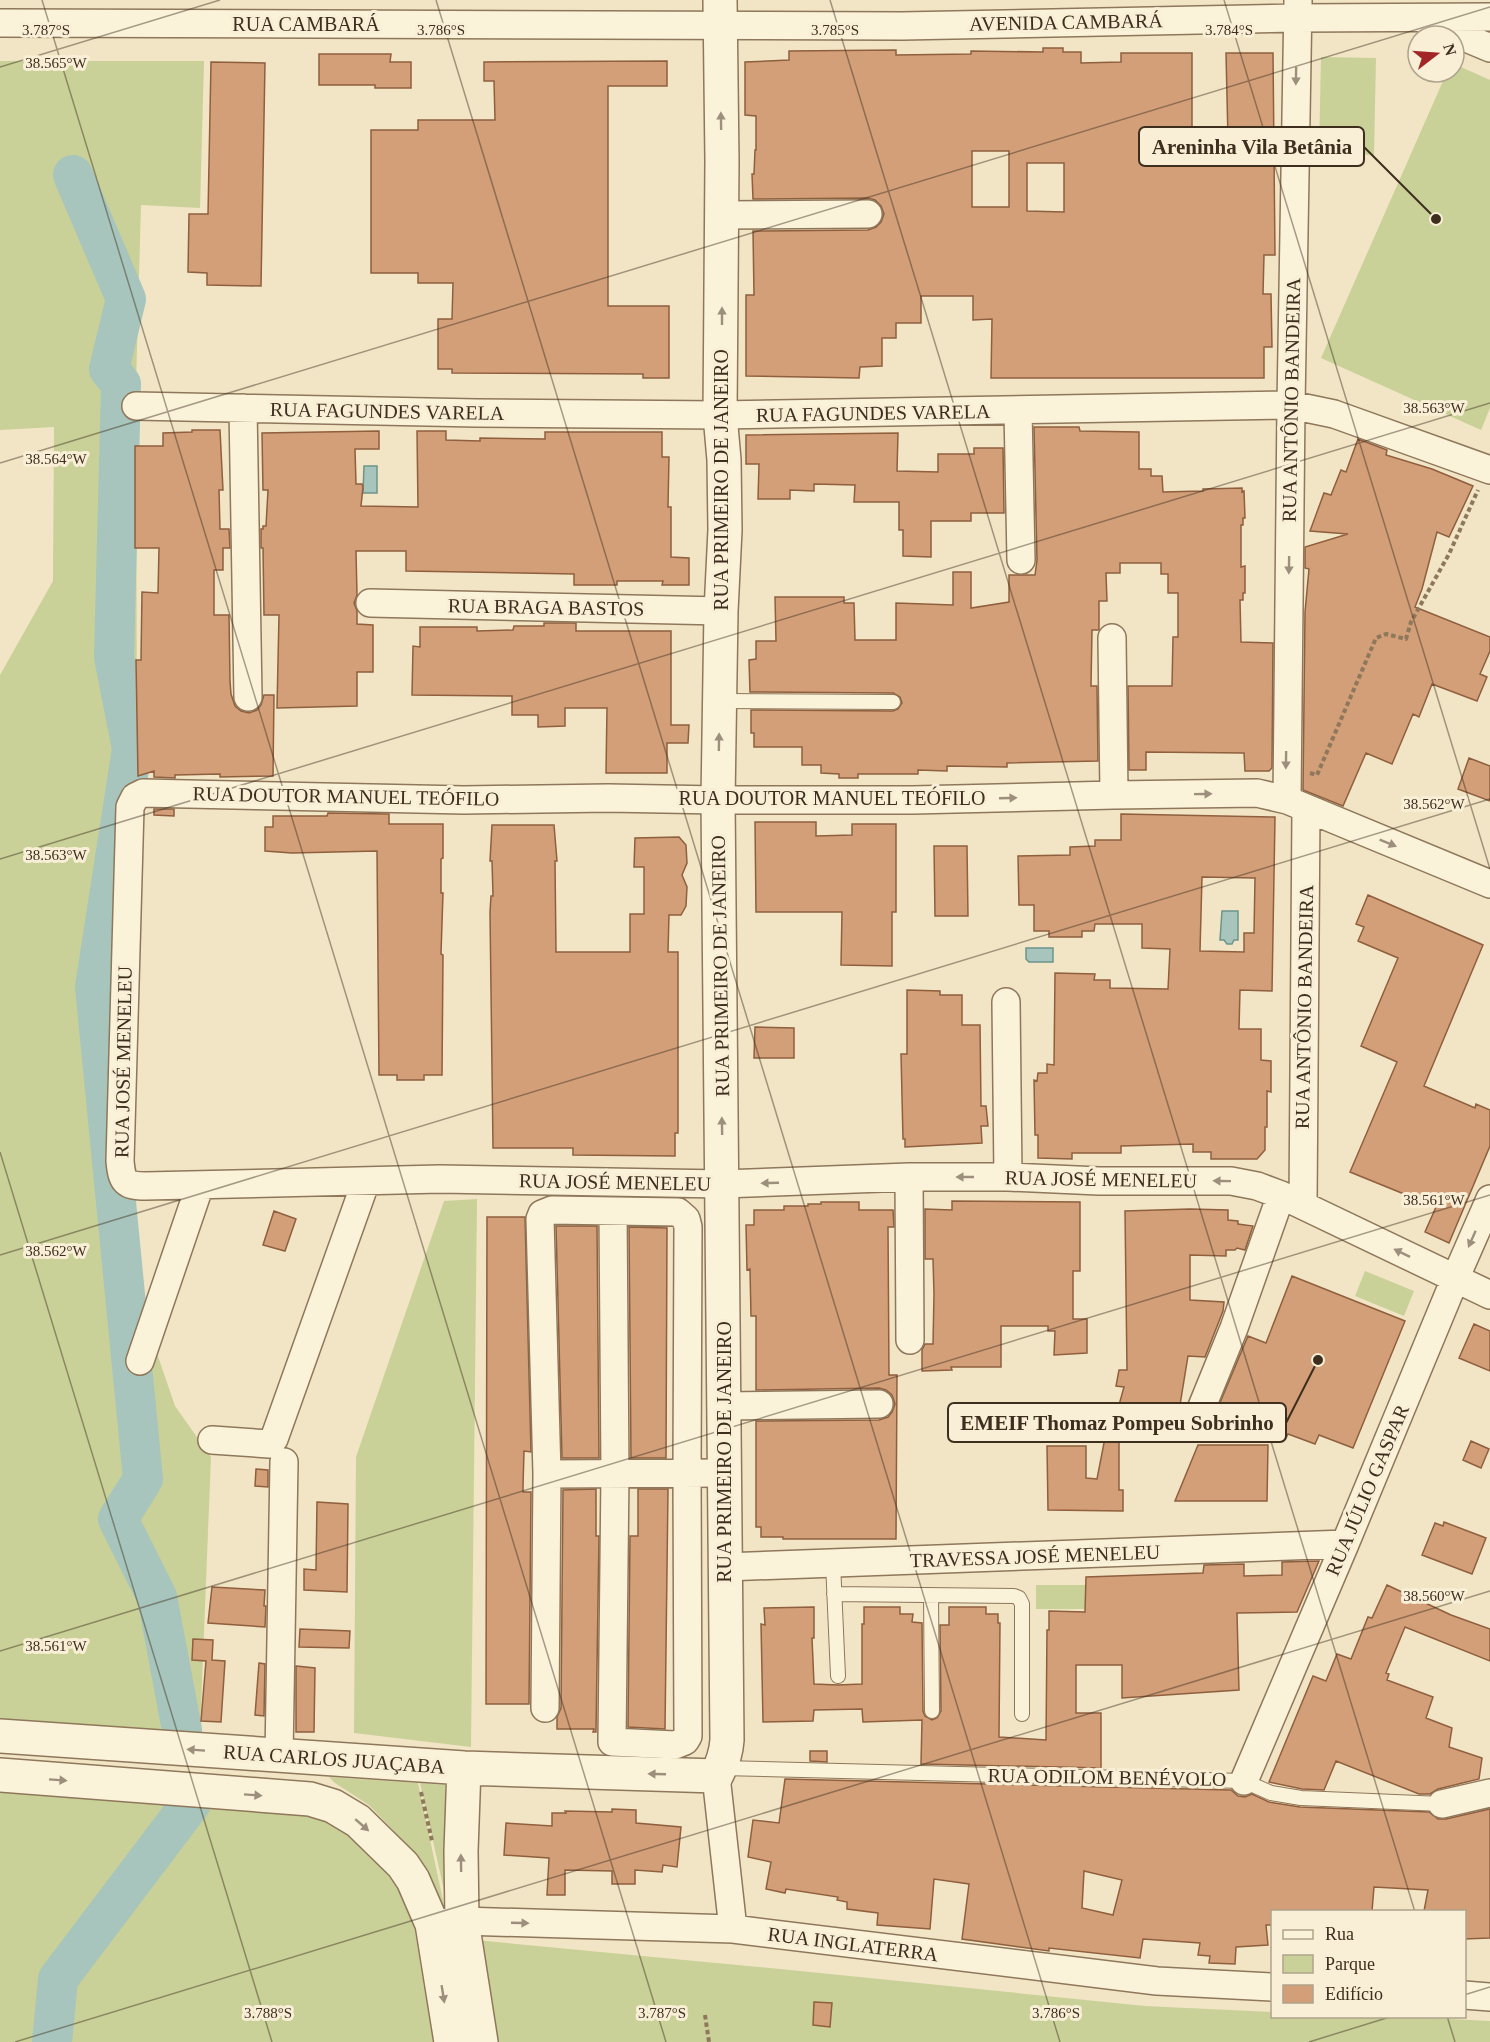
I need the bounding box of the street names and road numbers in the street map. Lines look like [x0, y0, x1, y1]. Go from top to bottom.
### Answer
street label: AVENIDA CAMBARÁ [969, 9, 1164, 35]
street label: RUA CAMBARÁ [232, 13, 380, 35]
street label: RUA ANTÔNIO BANDEIRA [1277, 277, 1304, 522]
street label: RUA PRIMEIRO DE JANEIRO [710, 349, 732, 611]
street label: RUA FAGUNDES VARELA [270, 398, 505, 424]
street label: RUA FAGUNDES VARELA [756, 400, 991, 426]
street label: RUA BRAGA BASTOS [448, 594, 644, 620]
street label: RUA DOUTOR MANUEL TEÓFILO [192, 781, 500, 810]
street label: RUA DOUTOR MANUEL TEÓFILO [679, 786, 985, 809]
street label: RUA PRIMEIRO DE JANEIRO [707, 835, 733, 1097]
street label: RUA ANTÔNIO BANDEIRA [1290, 884, 1317, 1129]
street label: RUA JOSÉ MENELEU [110, 965, 136, 1158]
street label: RUA JOSÉ MENELEU [1005, 1166, 1198, 1192]
street label: RUA JOSÉ MENELEU [519, 1169, 712, 1195]
street label: RUA PRIMEIRO DE JANEIRO [713, 1321, 735, 1583]
street label: RUA JÚLIO GASPAR [1320, 1400, 1413, 1579]
street label: TRAVESSA JOSÉ MENELEU [909, 1541, 1161, 1571]
street label: RUA CARLOS JUAÇABA [222, 1740, 446, 1779]
street label: RUA ODILOM BENÉVOLO [987, 1764, 1227, 1790]
street label: RUA INGLATERRA [766, 1923, 940, 1965]

